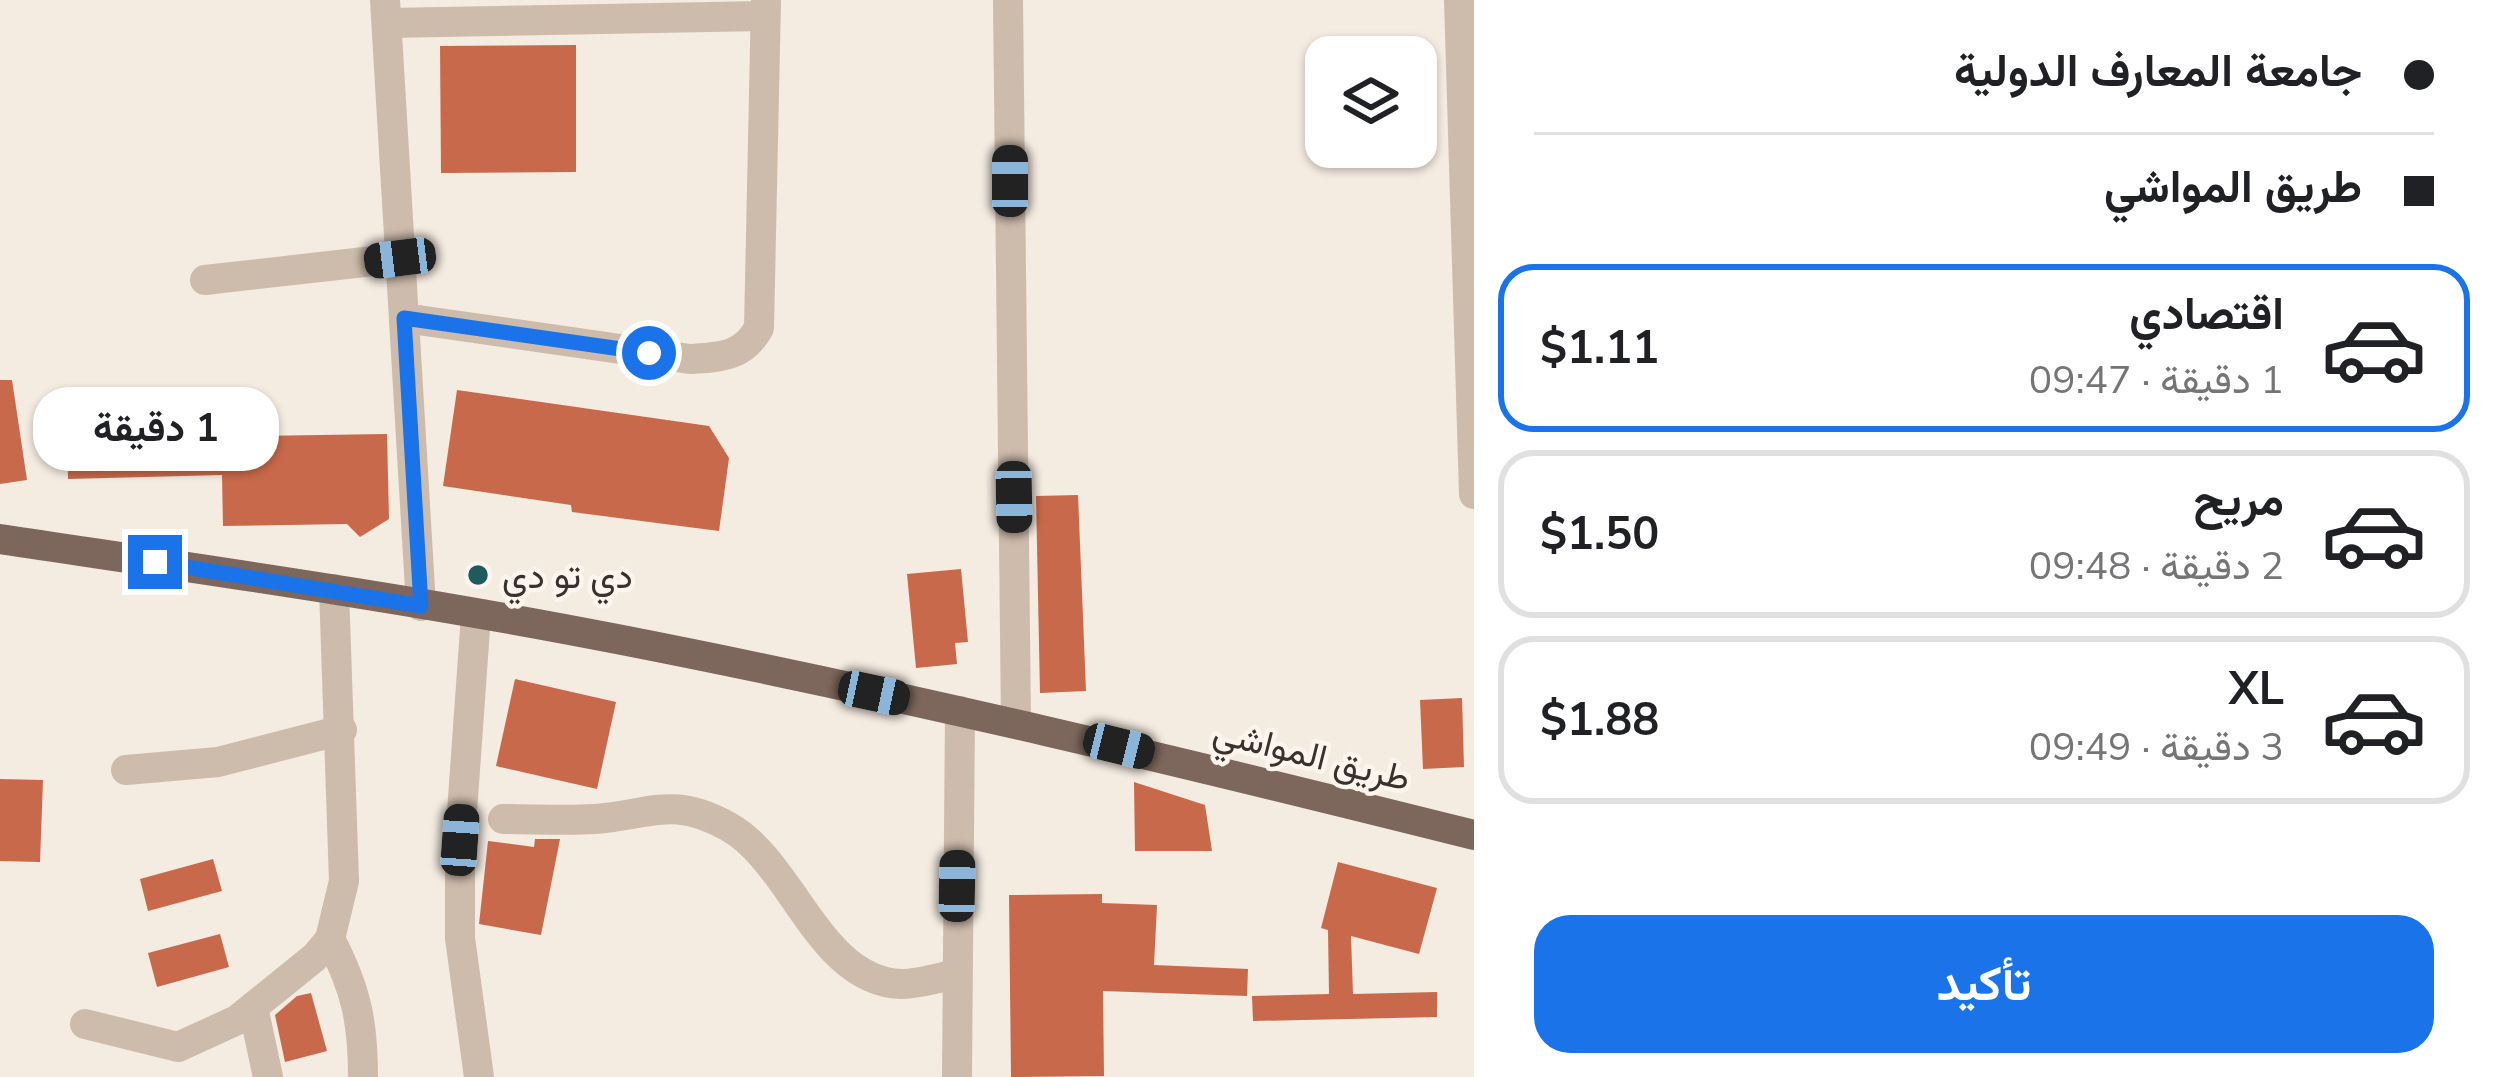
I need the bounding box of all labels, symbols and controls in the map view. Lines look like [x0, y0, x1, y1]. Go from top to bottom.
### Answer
map controls [1305, 36, 1437, 168]
button: layers [1305, 36, 1437, 168]
text: جامعة المعارف الدولية [1954, 41, 2362, 102]
car [992, 145, 1028, 217]
text: طريق المواشي [2104, 157, 2362, 218]
car [362, 236, 438, 280]
text: اقتصادي [2129, 284, 2284, 345]
icon: car [2320, 294, 2428, 402]
text: $1.11 [1540, 318, 1659, 379]
route start [622, 326, 676, 380]
text: 1 دقيقة · 09:47 [2029, 354, 2284, 407]
callout: 1 دقيقة [32, 388, 278, 472]
text: 1 دقيقة [93, 402, 219, 455]
car [995, 461, 1033, 533]
text: مريح [2193, 470, 2284, 531]
icon: car [2320, 480, 2428, 588]
text: $1.50 [1540, 504, 1659, 565]
route end [128, 535, 182, 589]
text: 2 دقيقة · 09:48 [2029, 540, 2284, 593]
place label: دي تو دي [502, 552, 633, 605]
marker: دي تو دي [465, 562, 491, 588]
text: XL [2228, 659, 2284, 720]
icon: car [2320, 666, 2428, 774]
car [835, 668, 913, 718]
text: $1.88 [1540, 690, 1659, 751]
street label: طريق المواشي [1207, 707, 1415, 807]
car [1080, 720, 1158, 772]
text: 3 دقيقة · 09:49 [2029, 721, 2284, 774]
car [440, 803, 480, 877]
car [938, 850, 976, 922]
button: تأكيد [1534, 915, 2434, 1053]

